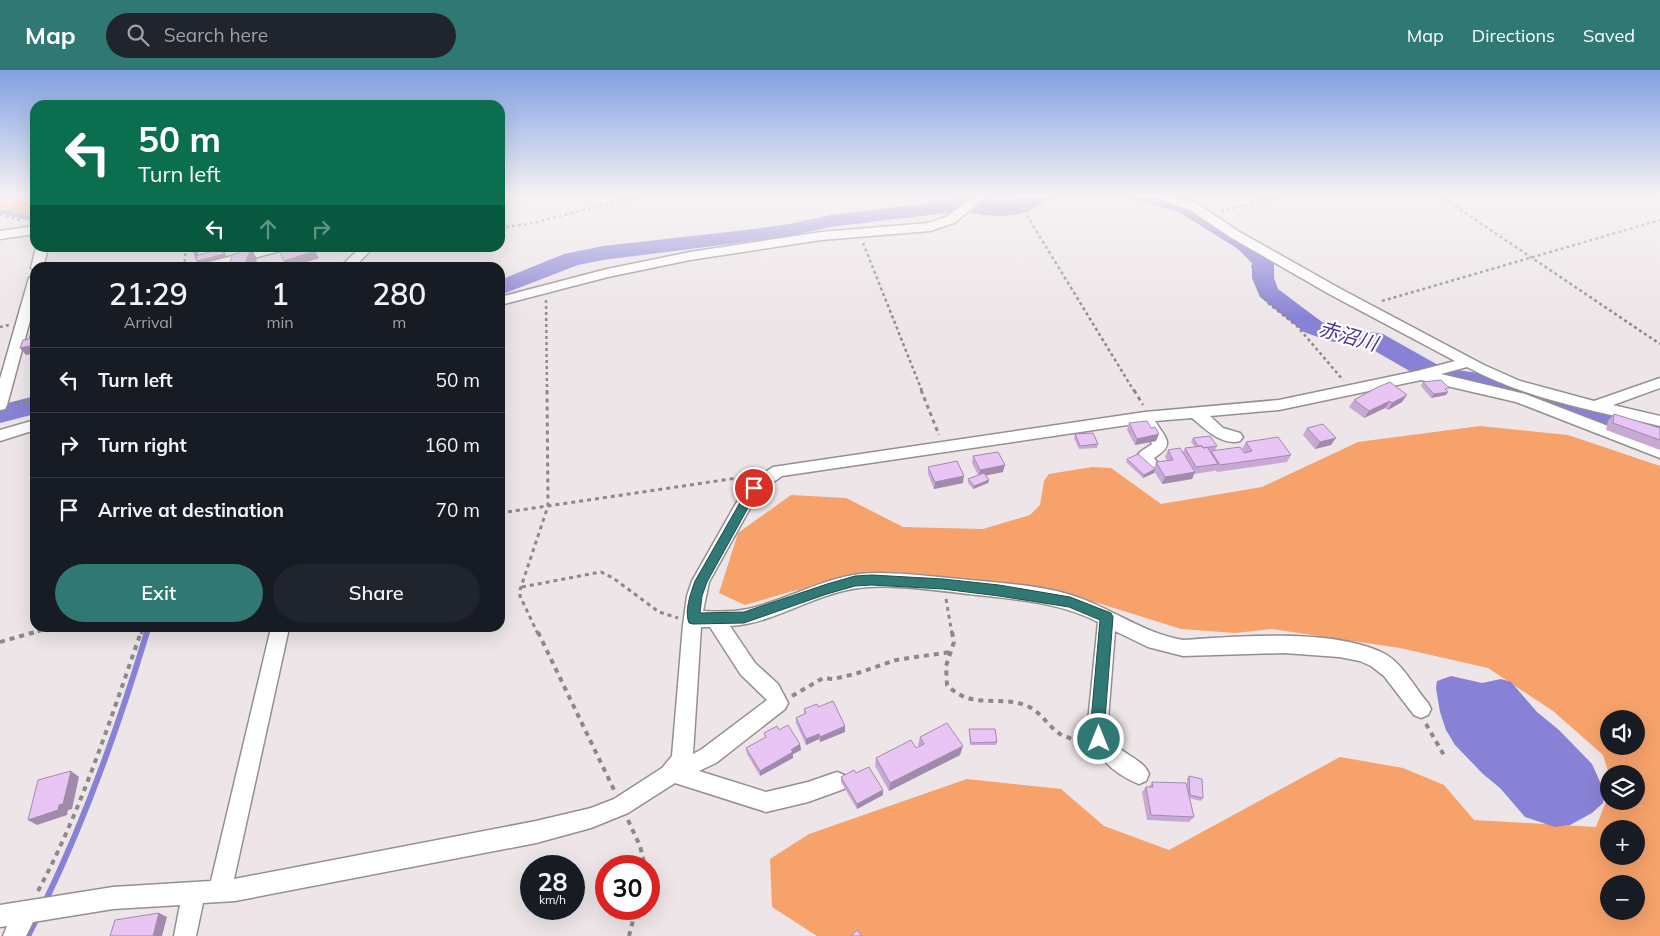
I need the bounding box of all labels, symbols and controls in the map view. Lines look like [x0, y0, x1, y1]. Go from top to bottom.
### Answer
search box [106, 13, 456, 58]
text: Map [25, 20, 76, 50]
icon: search [124, 21, 152, 49]
text: Search here [164, 23, 268, 47]
text: Map [1407, 24, 1444, 47]
text: Directions [1472, 24, 1555, 47]
text: Saved [1583, 24, 1635, 47]
text: 50 m [138, 117, 221, 161]
icon: left [55, 120, 120, 185]
text: Turn left [138, 160, 221, 188]
icon: left [201, 215, 229, 243]
icon: ahead [254, 215, 282, 243]
icon: right [307, 215, 335, 243]
text: 21:29 [109, 275, 188, 313]
text: 1 [271, 275, 289, 313]
text: 280 [372, 275, 426, 313]
text: Arrival [124, 312, 173, 332]
text: min [266, 312, 294, 332]
text: m [392, 312, 406, 332]
water label: 赤沼川 [1316, 315, 1382, 356]
icon: left [55, 366, 83, 394]
text: Turn left [98, 368, 173, 392]
text: 50 m [436, 368, 480, 392]
icon: right [55, 431, 83, 459]
text: Turn right [98, 433, 187, 457]
text: 160 m [424, 433, 480, 457]
pin [733, 467, 775, 509]
icon: arrive [740, 474, 768, 502]
icon: arrive [55, 496, 83, 524]
text: Arrive at destination [98, 498, 284, 522]
text: 70 m [436, 498, 480, 522]
button: Exit [55, 564, 263, 622]
button: Share [273, 564, 480, 622]
map controls [1600, 710, 1645, 920]
button: sound [1600, 710, 1645, 755]
position arrow [1072, 712, 1124, 764]
button: layers [1600, 765, 1645, 810]
button: + [1600, 820, 1645, 865]
speed limit sign: 30 [595, 855, 660, 920]
text: 28 [537, 866, 568, 897]
button: − [1600, 875, 1645, 920]
text: km/h [539, 892, 566, 907]

